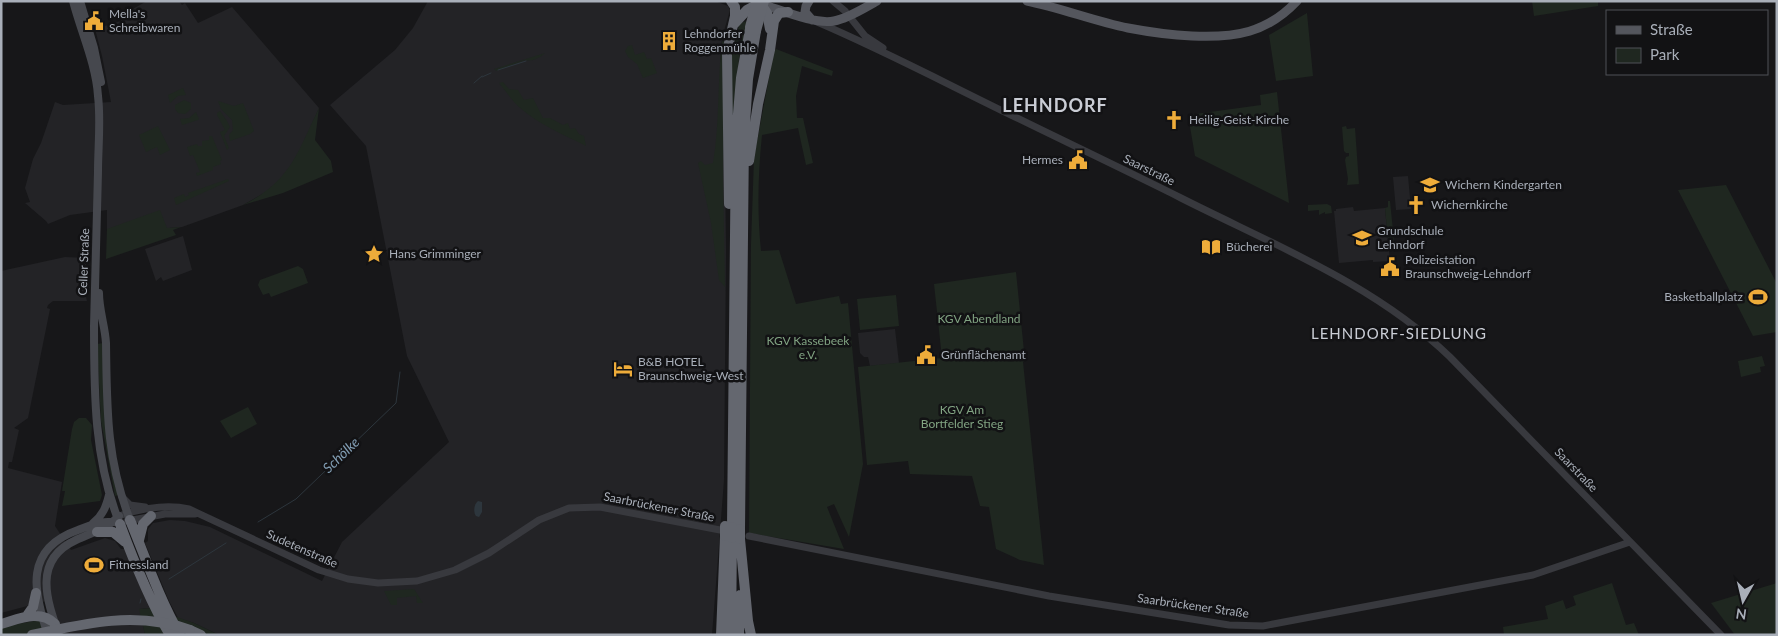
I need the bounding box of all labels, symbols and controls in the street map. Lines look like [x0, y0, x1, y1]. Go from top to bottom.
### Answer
place label: Mella's Schreibwaren [109, 6, 180, 35]
public building icon: Mella's Schreibwaren [83, 10, 105, 32]
legend [1606, 10, 1768, 75]
text: Straße [1650, 20, 1693, 38]
place label: Lehndorfer Roggenmühle [684, 26, 756, 55]
building icon: Lehndorfer Roggenmühle [658, 30, 680, 52]
text: Park [1650, 45, 1680, 63]
district label: LEHNDORF [1002, 94, 1108, 116]
church icon: Heilig-Geist-Kirche [1163, 109, 1185, 131]
place label: Heilig-Geist-Kirche [1189, 112, 1289, 127]
public building icon: Hermes [1067, 149, 1089, 171]
street label: Saarstraße [1121, 151, 1178, 189]
place label: Hermes [1022, 152, 1063, 167]
school or university icon: Wichern Kindergarten [1419, 174, 1441, 196]
place label: Wichern Kindergarten [1445, 177, 1562, 192]
church icon: Wichernkirche [1405, 194, 1427, 216]
place label: Wichernkirche [1431, 197, 1508, 212]
place label: Grundschule Lehndorf [1377, 223, 1444, 252]
school or university icon: Grundschule Lehndorf [1351, 227, 1373, 249]
street label: Celler Straße [75, 228, 92, 296]
library icon: Bücherei [1200, 236, 1222, 258]
place label: Bücherei [1226, 239, 1273, 254]
place icon: Hans Grimminger [363, 243, 385, 265]
place label: Hans Grimminger [389, 246, 482, 261]
place label: Polizeistation Braunschweig-Lehndorf [1405, 252, 1531, 281]
public building icon: Polizeistation Braunschweig-Lehndorf [1379, 256, 1401, 278]
sports icon: Basketballplatz [1747, 286, 1769, 308]
place label: Basketballplatz [1664, 289, 1744, 304]
park label: KGV Abendland [937, 311, 1021, 326]
district label: LEHNDORF-SIEDLUNG [1311, 324, 1487, 342]
park label: KGV Kassebeek e.V. [767, 333, 850, 362]
public building icon: Grünflächenamt [915, 344, 937, 366]
place label: Grünflächenamt [941, 347, 1027, 362]
place label: B&B HOTEL Braunschweig-West [638, 354, 744, 383]
hotel icon: B&B HOTEL Braunschweig-West [612, 358, 634, 380]
park label: KGV Am Bortfelder Stieg [921, 402, 1003, 431]
water label: Schölke [319, 433, 363, 476]
street label: Saarstraße [1552, 444, 1601, 495]
street label: Saarbrückener Straße [602, 488, 716, 525]
street label: Sudetenstraße [264, 526, 340, 571]
sports icon: Fitnessland [83, 554, 105, 576]
place label: Fitnessland [109, 557, 169, 572]
north arrow [1718, 576, 1768, 626]
street label: Saarbrückener Straße [1136, 590, 1250, 621]
text: N [1735, 605, 1748, 624]

